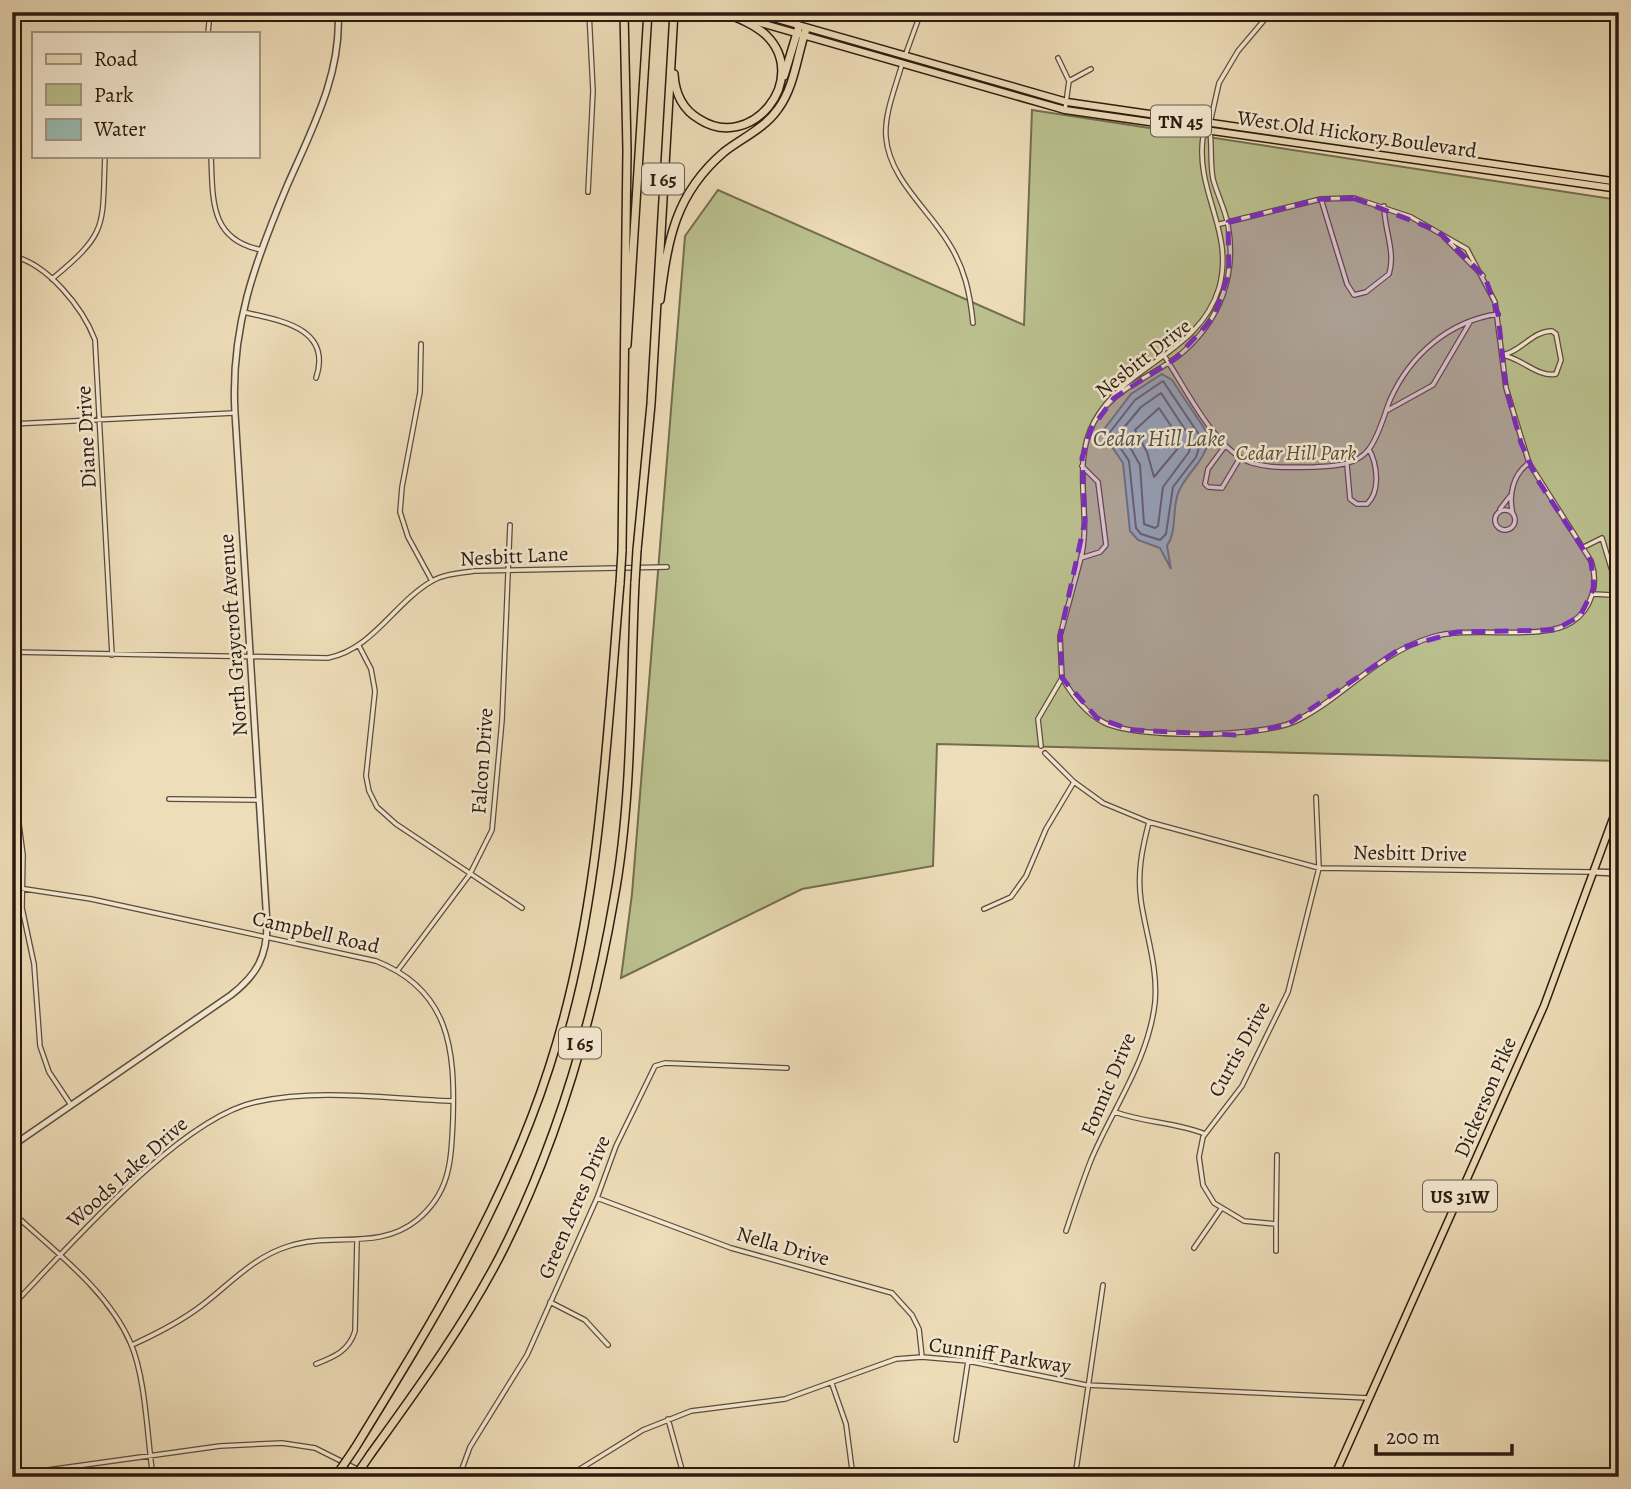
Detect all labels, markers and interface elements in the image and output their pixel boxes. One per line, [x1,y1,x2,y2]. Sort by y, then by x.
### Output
legend [32,32,259,158]
text: Road [94,45,138,73]
text: Park [94,81,134,109]
street label: West Old Hickory Boulevard [1235,103,1479,165]
road number: TN 45 [1151,105,1211,136]
text: Water [93,115,146,143]
road number: I 65 [642,164,684,195]
street label: Nesbitt Drive [1089,312,1197,404]
street label: Diane Drive [69,385,103,489]
water label: Cedar Hill Lake [1093,423,1225,454]
park label: Cedar Hill Park [1236,439,1356,467]
street label: North Graycroft Avenue [212,533,254,737]
street label: Nesbitt Lane [459,539,569,573]
street label: Falcon Drive [464,707,500,815]
street label: Nesbitt Drive [1353,838,1467,868]
street label: Campbell Road [250,904,383,960]
street label: Curtis Drive [1201,996,1277,1102]
road number: I 65 [559,1028,601,1058]
street label: Fonnic Drive [1074,1028,1142,1140]
street label: Dickerson Pike [1447,1032,1523,1162]
street label: Woods Lake Drive [60,1110,194,1235]
street label: Green Acres Drive [531,1131,617,1283]
road number: US 31W [1423,1180,1497,1212]
street label: Nella Drive [733,1219,833,1273]
street label: Cunniff Parkway [927,1330,1074,1380]
scale bar [1376,1412,1512,1456]
text: 200 m [1386,1423,1440,1451]

